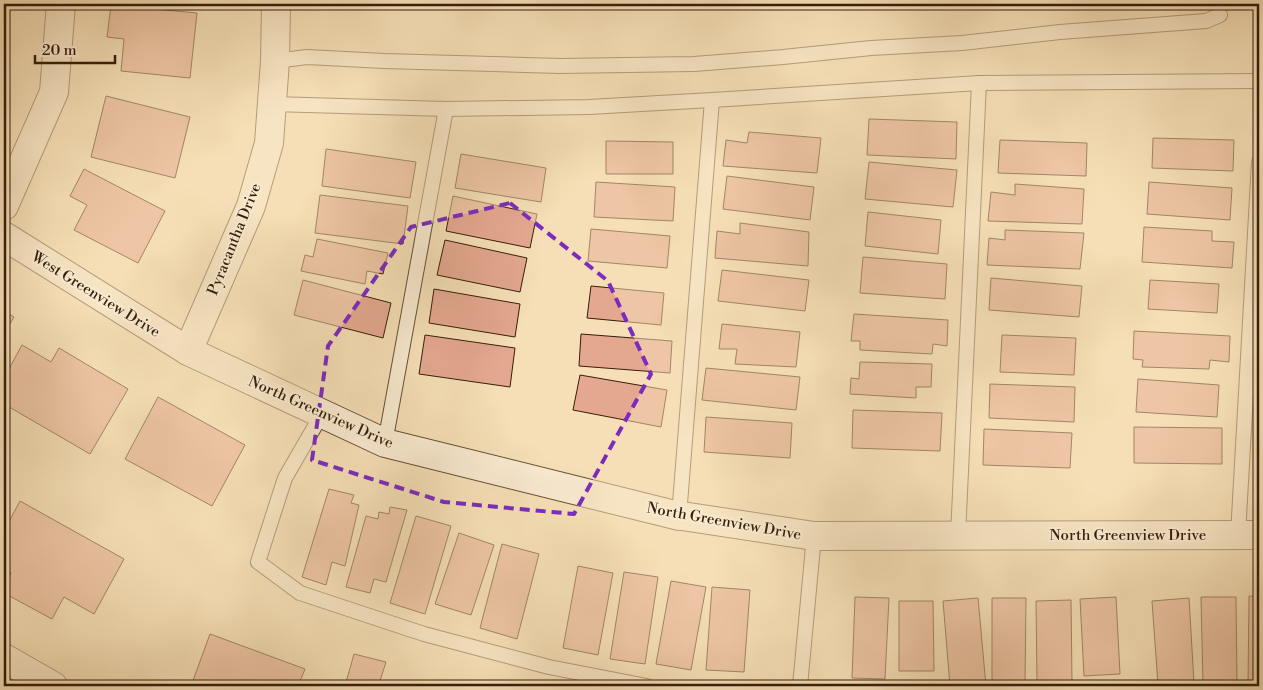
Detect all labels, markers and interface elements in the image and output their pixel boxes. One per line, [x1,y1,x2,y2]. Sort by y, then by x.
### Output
scale bar [35,32,115,64]
text: 20 m [42,41,77,60]
street label: Pyracantha Drive [203,180,266,298]
street label: West Greenview Drive [27,247,164,342]
street label: North Greenview Drive [245,372,396,453]
street label: North Greenview Drive [645,499,803,544]
street label: North Greenview Drive [1050,526,1206,545]

